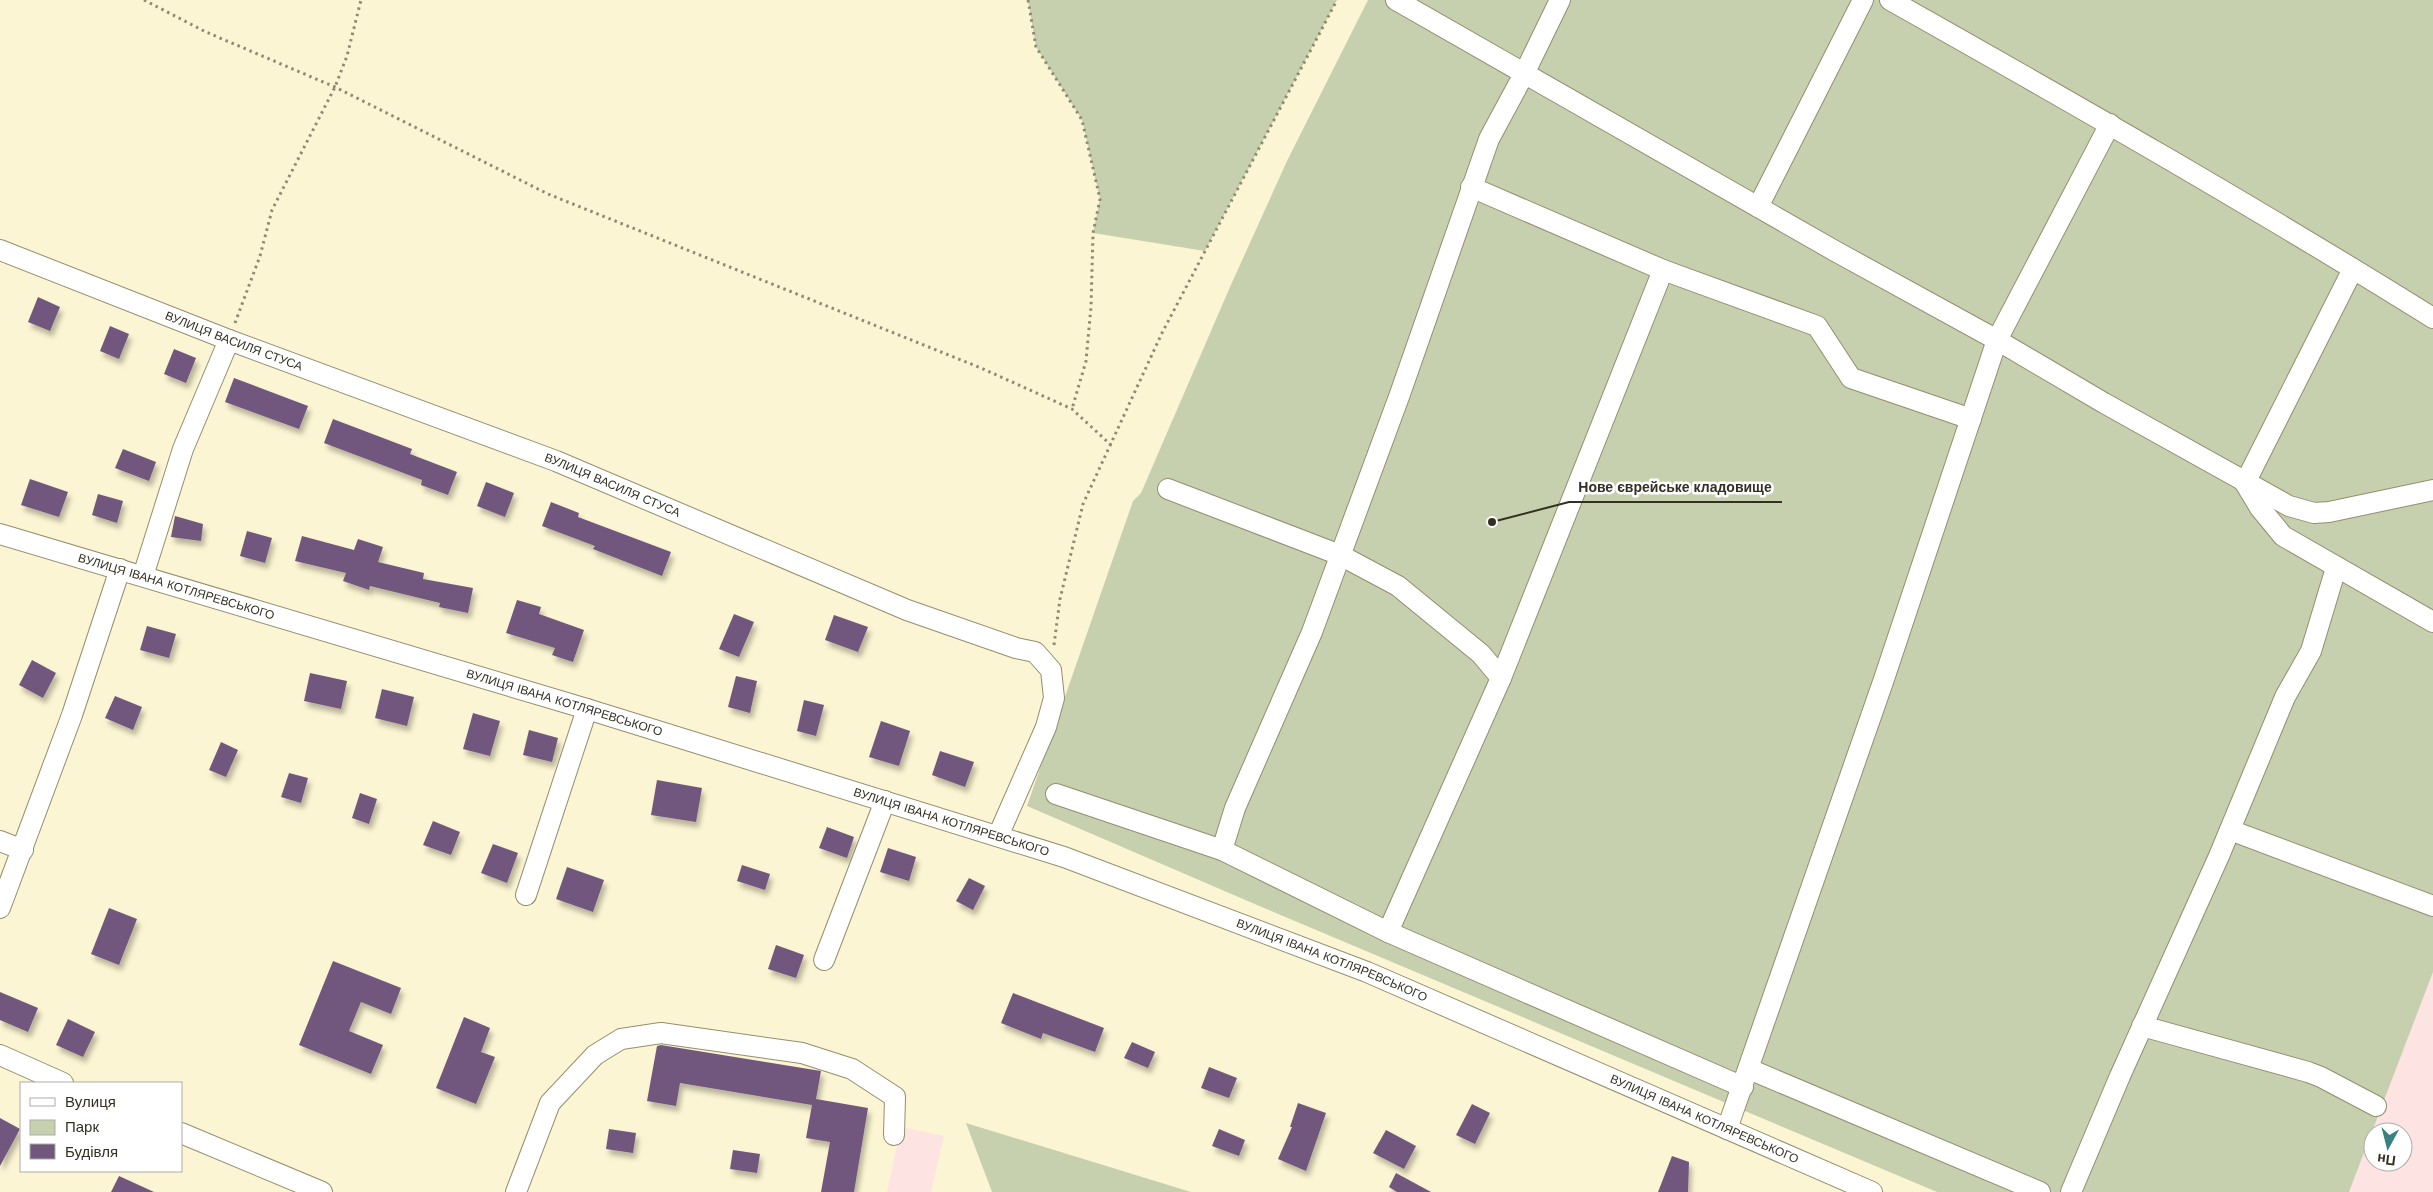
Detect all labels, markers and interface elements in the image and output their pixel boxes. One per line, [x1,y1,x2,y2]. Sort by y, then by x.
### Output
street label: ВУЛИЦЯ ВАСИЛЯ СТУСА [163,309,305,374]
street label: ВУЛИЦЯ ВАСИЛЯ СТУСА [543,450,682,520]
callout: Нове єврейське кладовище [1569,473,1782,502]
text: Нове єврейське кладовище [1578,479,1772,495]
street label: ВУЛИЦЯ ІВАНА КОТЛЯРЕВСЬКОГО [77,551,276,622]
street label: ВУЛИЦЯ ІВАНА КОТЛЯРЕВСЬКОГО [465,666,664,739]
street label: ВУЛИЦЯ ІВАНА КОТЛЯРЕВСЬКОГО [852,785,1051,859]
street label: ВУЛИЦЯ ІВАНА КОТЛЯРЕВСЬКОГО [1234,916,1429,1004]
street label: ВУЛИЦЯ ІВАНА КОТЛЯРЕВСЬКОГО [1608,1072,1801,1166]
legend [20,1082,182,1172]
text: Вулиця [65,1093,116,1111]
text: Парк [65,1118,99,1136]
north arrow [2363,1122,2413,1172]
text: Будівля [65,1143,118,1161]
text: Пн [2376,1151,2397,1169]

